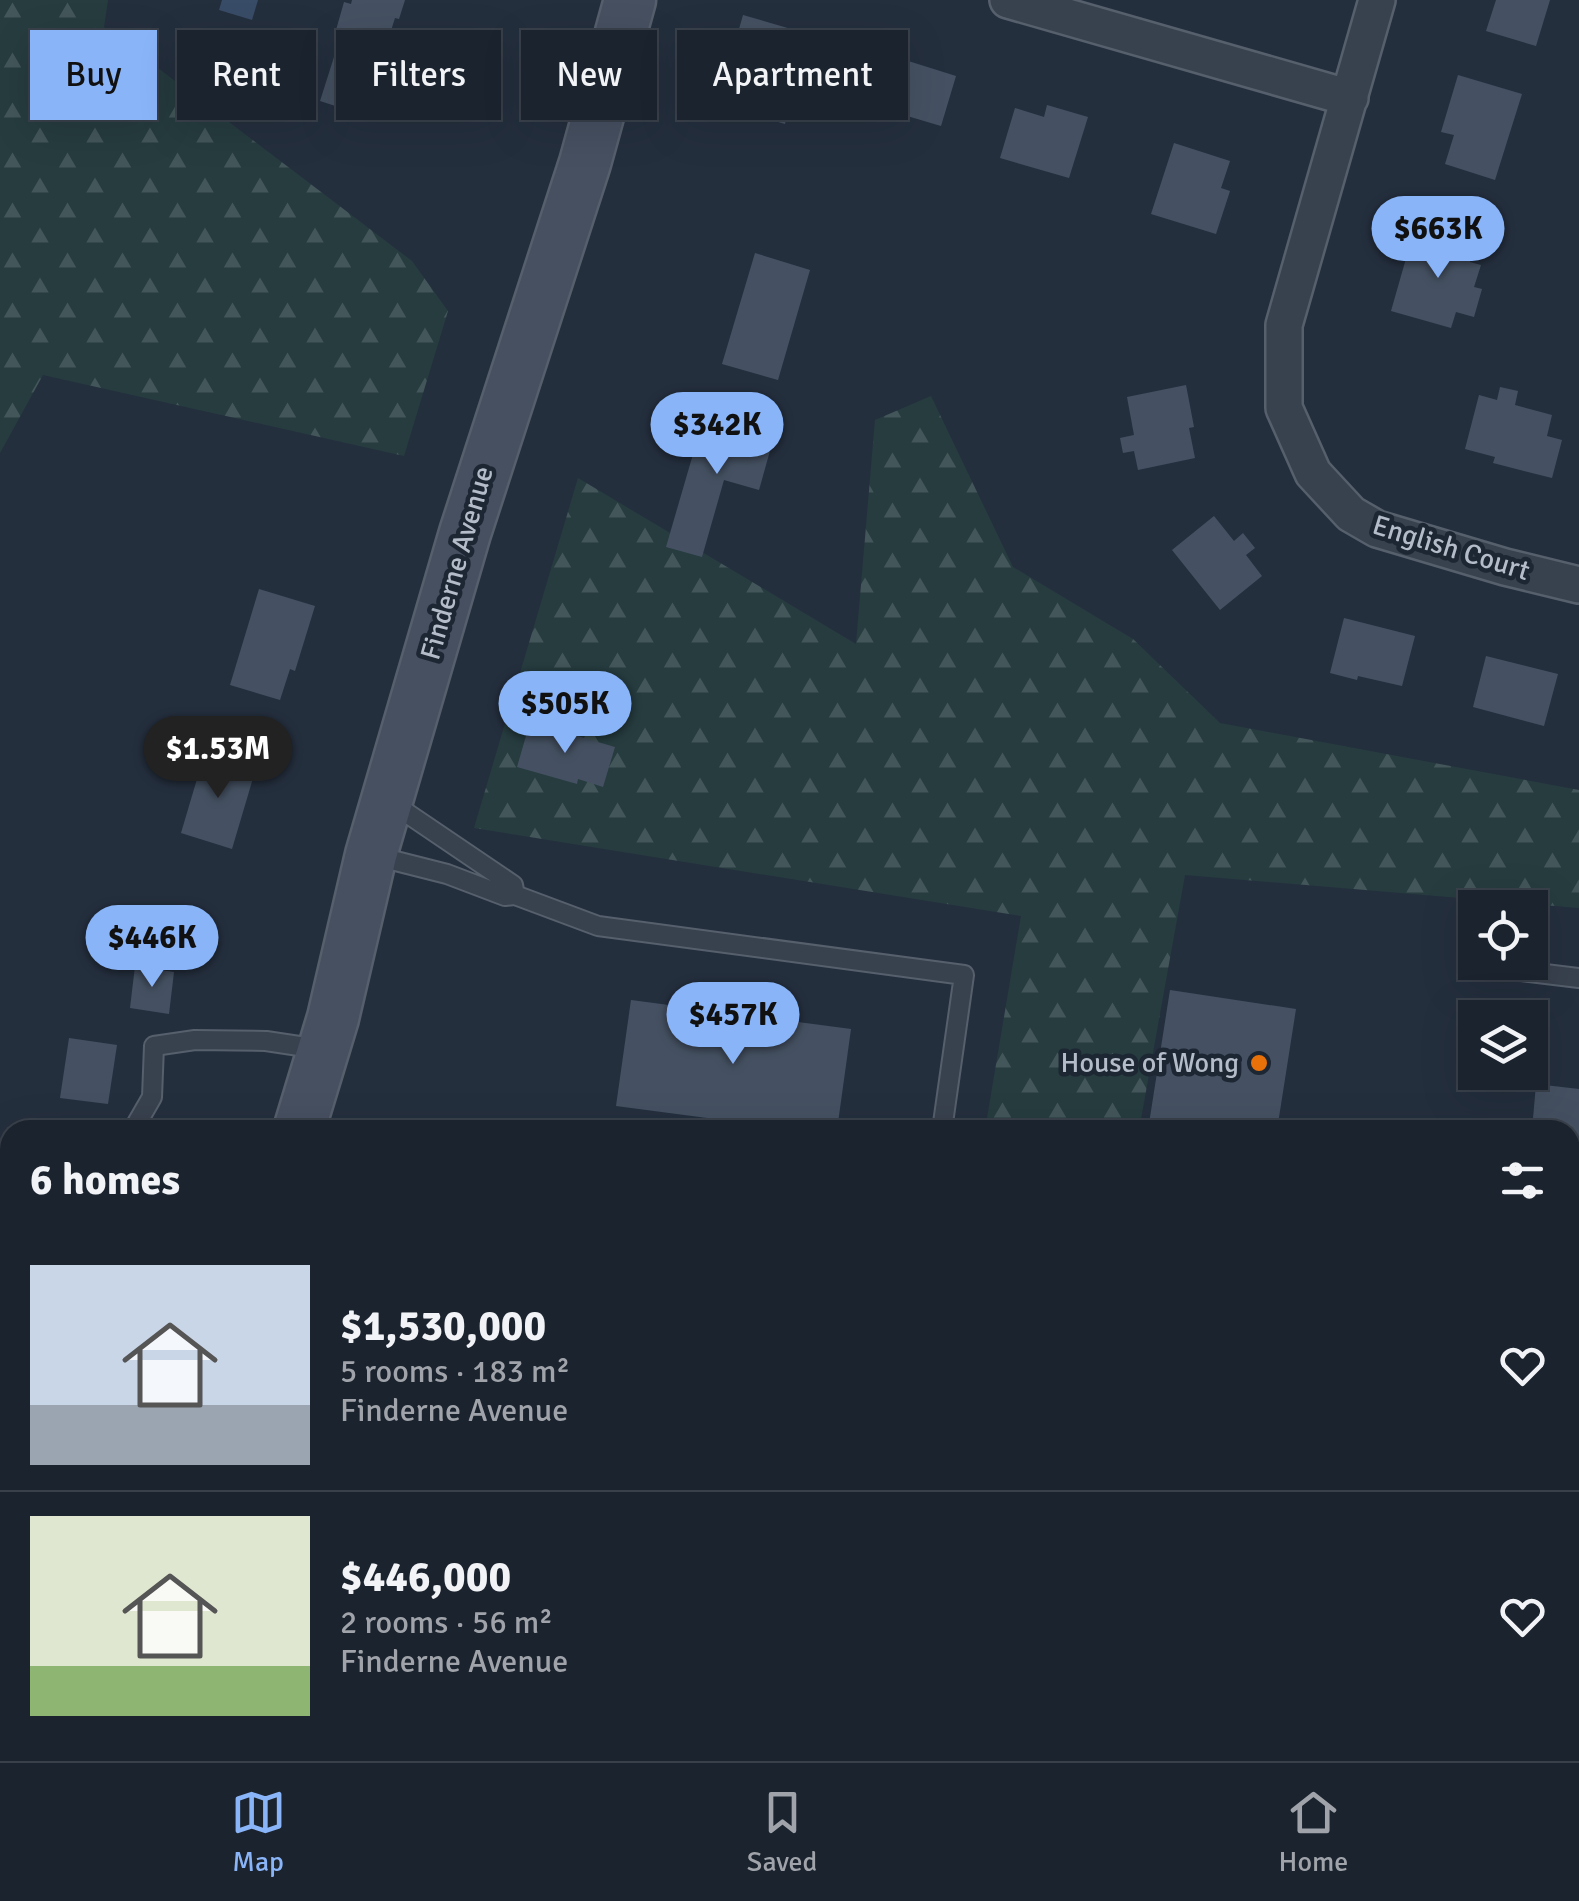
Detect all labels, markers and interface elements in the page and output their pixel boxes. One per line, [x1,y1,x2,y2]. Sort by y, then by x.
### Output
chip: Buy [30,30,157,120]
chip: Rent [177,30,316,120]
chip: Filters [336,30,501,120]
chip: New [521,30,657,120]
chip: Apartment [677,30,908,120]
pin: $663K [1368,196,1508,281]
text: $663K [1394,209,1482,248]
pin: $342K [647,392,787,477]
text: $342K [673,405,761,444]
street label: Finderne Avenue [413,462,501,664]
street label: English Court [1368,508,1534,588]
pin: $505K [495,671,635,756]
text: $505K [521,684,609,723]
pin: $1.53M [137,716,299,801]
text: $1.53M [166,729,270,768]
map controls [1458,890,1548,1090]
button: locate [1458,890,1548,980]
pin: $446K [82,905,222,990]
text: $446K [108,918,196,957]
pin: $457K [663,982,803,1067]
text: $457K [689,995,777,1034]
button: layers [1458,1000,1548,1090]
place label: House of Wong [1061,1046,1239,1080]
marker: House of Wong [1248,1052,1270,1074]
icon: filters [1495,1153,1550,1208]
text: 6 homes [30,1155,180,1206]
text: $1,530,000 [340,1301,546,1352]
icon: home [110,1305,230,1425]
icon: heart [1495,1338,1550,1393]
text: 5 rooms · 183 m² [340,1352,570,1391]
text: Finderne Avenue [340,1391,568,1430]
text: $446,000 [340,1552,511,1603]
icon: home [110,1556,230,1676]
icon: heart [1495,1589,1550,1644]
text: 2 rooms · 56 m² [340,1603,553,1642]
text: Finderne Avenue [340,1642,568,1681]
tab: Map [231,1785,286,1879]
tab: Saved [747,1785,817,1879]
tab: Home [1279,1785,1348,1879]

